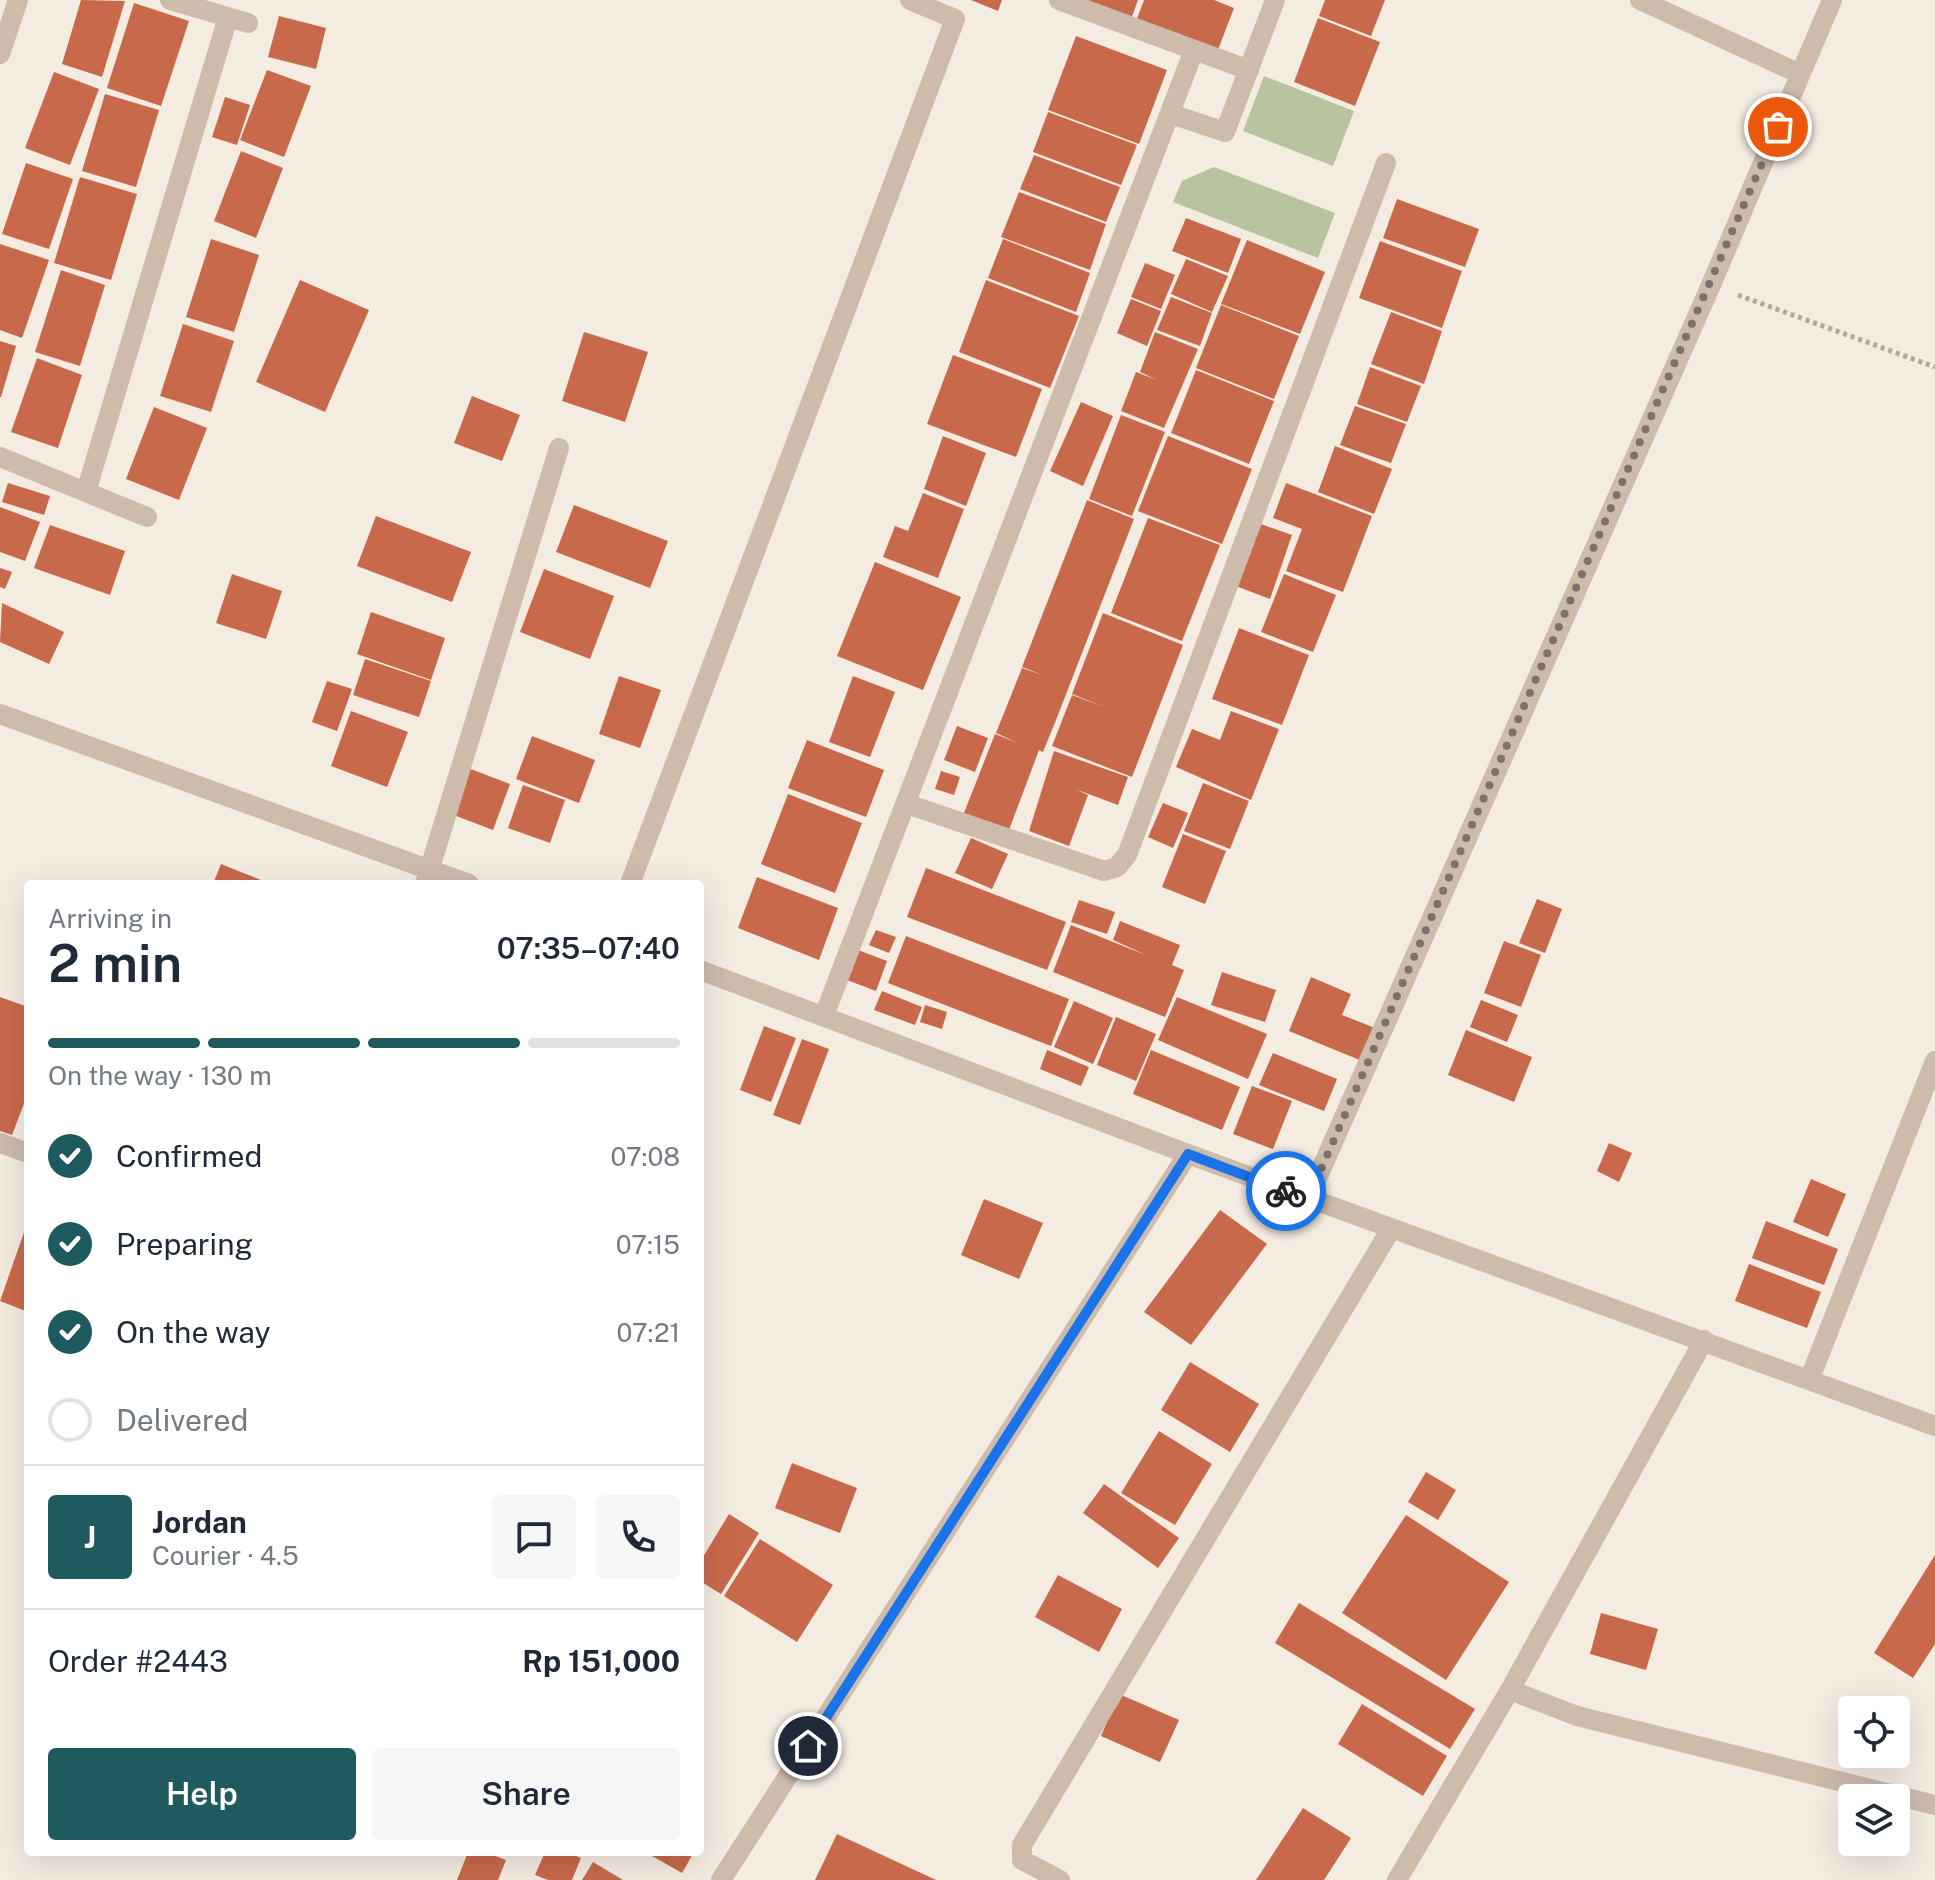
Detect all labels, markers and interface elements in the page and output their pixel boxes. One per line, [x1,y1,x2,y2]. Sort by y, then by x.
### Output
pin [1744,93,1812,161]
icon: bag [1756,105,1800,149]
text: Arriving in [48,903,172,934]
text: 07:35–07:40 [497,930,680,966]
text: 2 min [48,933,182,994]
text: On the way · 130 m [48,1060,272,1091]
icon: check [48,1134,92,1178]
text: Confirmed [116,1138,262,1174]
text: 07:08 [611,1141,680,1172]
courier [1246,1151,1326,1231]
icon: bike [1264,1169,1308,1213]
icon: check [48,1222,92,1266]
text: Preparing [116,1226,253,1262]
text: 07:15 [616,1229,680,1260]
icon: check [48,1310,92,1354]
text: On the way [116,1314,270,1350]
text: 07:21 [616,1317,680,1348]
text: Delivered [116,1402,248,1438]
button: chat [492,1495,576,1579]
button: phone [596,1495,680,1579]
text: Jordan [152,1504,247,1540]
text: J [84,1519,96,1555]
text: Courier · 4.5 [152,1540,299,1571]
text: Order #2443 [48,1643,228,1679]
text: Rp 151,000 [522,1643,680,1679]
map controls [1838,1696,1910,1856]
button: locate [1838,1696,1910,1768]
pin [774,1712,842,1780]
icon: home [786,1724,830,1768]
button: Help [48,1748,356,1840]
button: Share [372,1748,680,1840]
button: layers [1838,1784,1910,1856]

